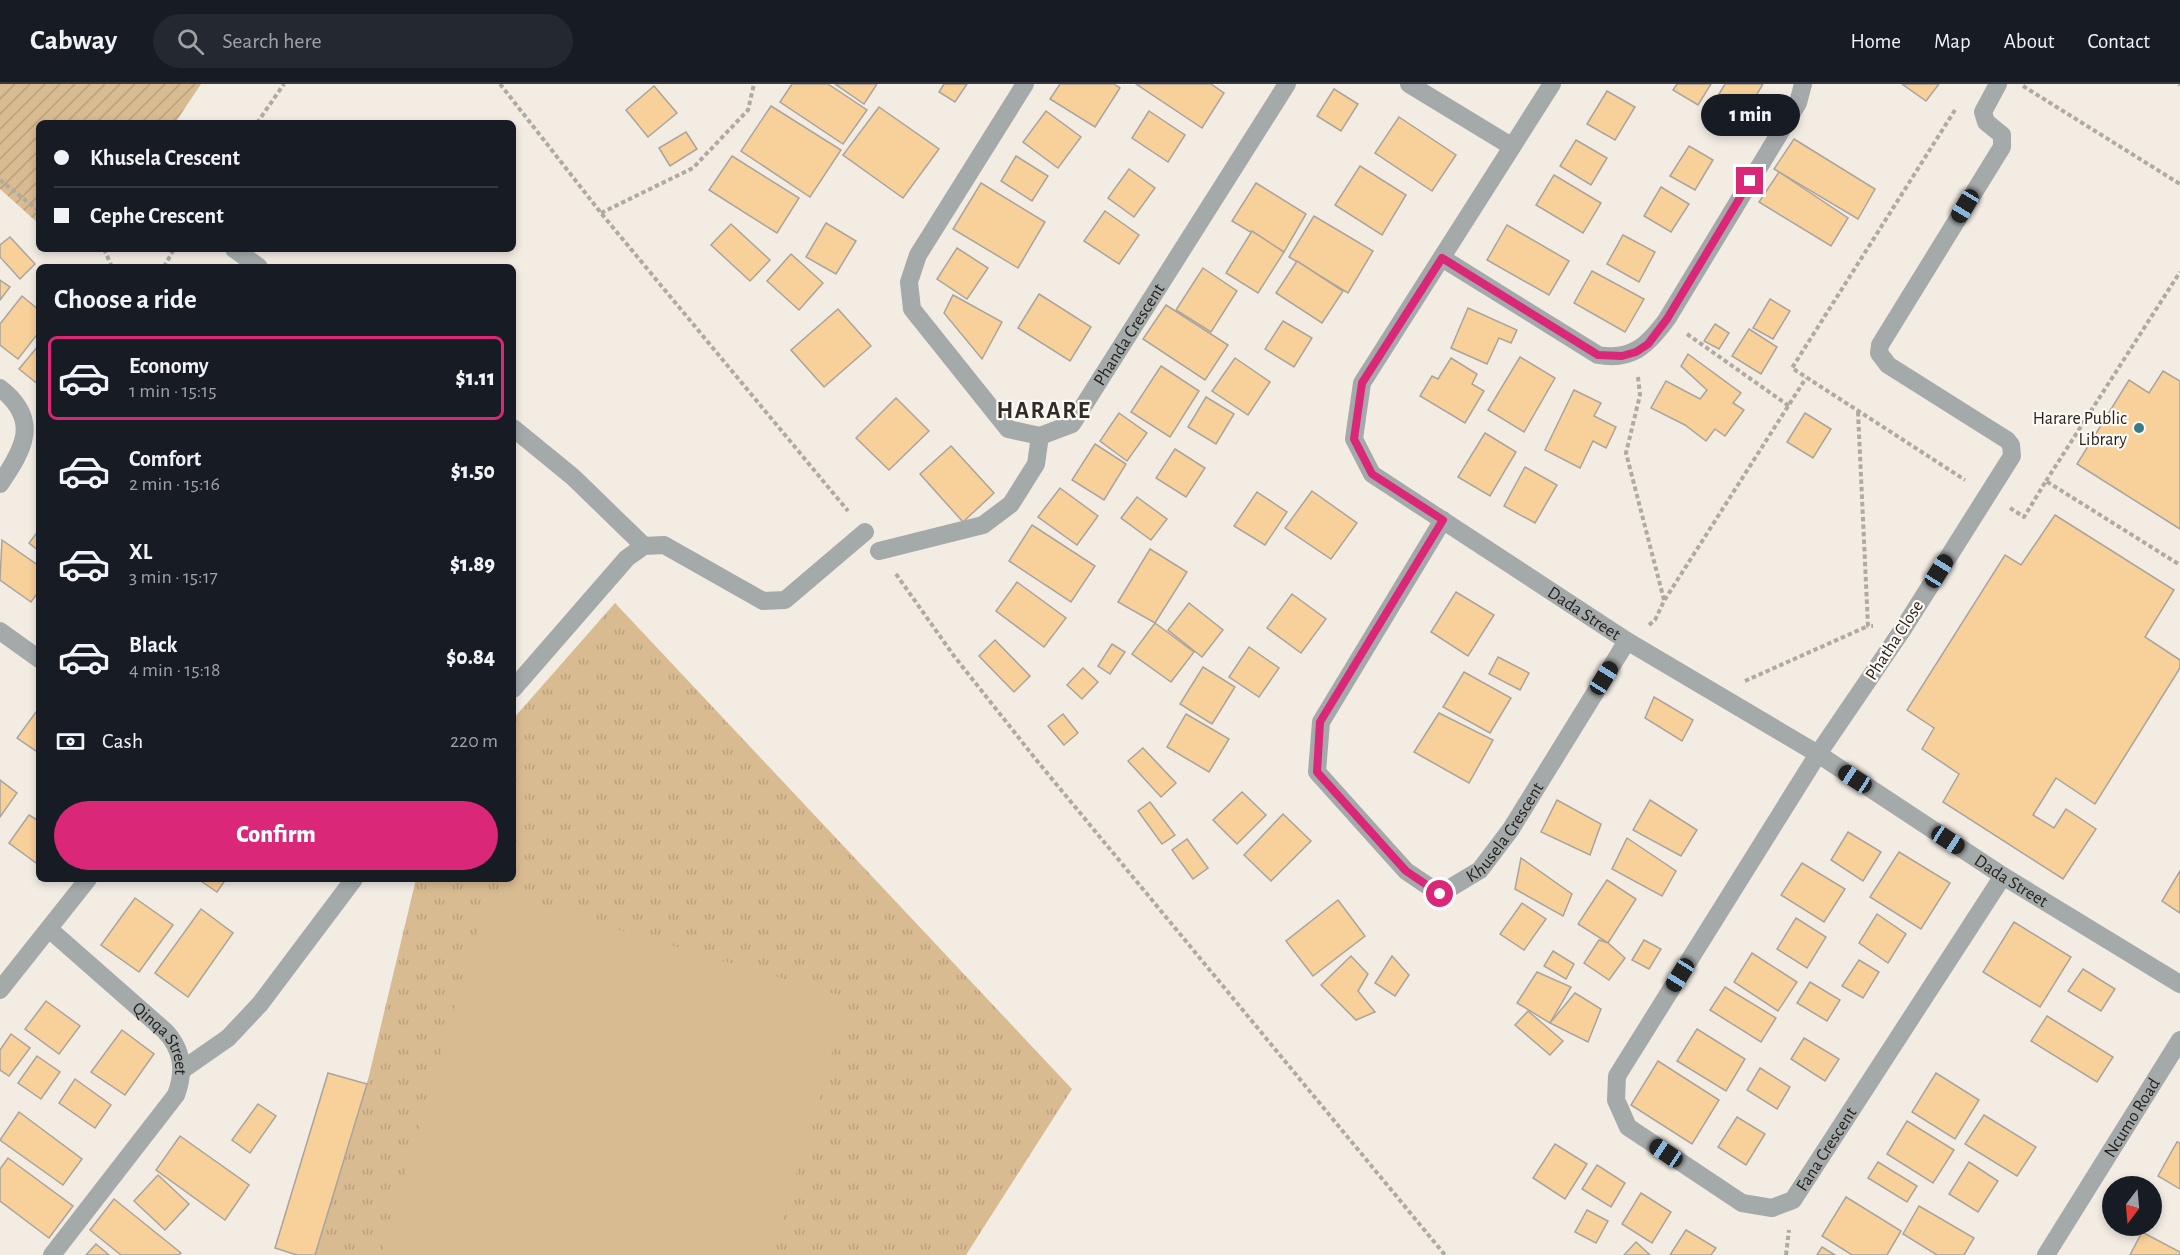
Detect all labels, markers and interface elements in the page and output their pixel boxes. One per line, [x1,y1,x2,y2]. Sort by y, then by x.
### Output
search box [153,14,573,68]
icon: search [174,25,207,58]
text: Cabway [30,27,117,55]
text: Search here [222,30,322,52]
text: Home [1850,31,1901,52]
text: Map [1934,31,1971,52]
text: About [2004,31,2054,52]
text: Contact [2087,31,2150,52]
callout: 1 min [1700,94,1800,136]
text: 1 min [1729,105,1772,125]
text: Khusela Crescent [90,147,240,169]
route end [1736,167,1763,194]
car [1948,186,1982,226]
text: Cephe Crescent [90,205,224,227]
street label: Phanda Crescent [1091,280,1169,389]
text: Choose a ride [54,286,197,313]
icon: car [57,351,111,405]
text: Economy [129,355,209,377]
text: $1.11 [456,367,495,389]
text: 1 min · 15:15 [129,381,217,401]
district label: HARARE [996,399,1092,423]
place label: Harare Public Library [2033,410,2127,449]
marker: Harare Public Library [2132,421,2146,435]
icon: car [57,444,111,498]
text: Comfort [129,448,201,470]
text: $1.50 [451,460,495,482]
text: 2 min · 15:16 [129,474,220,494]
icon: car [57,537,111,591]
text: XL [129,541,152,563]
car [1922,551,1956,591]
text: $1.89 [450,553,495,575]
text: 3 min · 15:17 [129,567,218,587]
street label: Dada Street [1544,584,1624,644]
street label: Phatha Close [1863,597,1927,684]
icon: car [57,630,111,684]
text: Black [129,634,177,656]
text: $0.84 [446,646,495,668]
car [1587,658,1621,698]
text: 4 min · 15:18 [129,660,220,680]
icon: cash [54,725,87,758]
text: Cash [102,730,143,752]
text: 220 m [450,731,498,751]
car [1835,762,1875,796]
street label: Khusela Crescent [1463,779,1548,886]
button: Confirm [54,801,498,870]
car [1928,823,1968,857]
street label: Dada Street [1971,852,2051,911]
route start [1426,880,1453,907]
car [1663,955,1697,995]
street label: Qinqa Street [129,999,189,1076]
street label: Ncumo Road [2101,1075,2164,1161]
street label: Fana Crescent [1793,1104,1861,1195]
car [1646,1135,1686,1171]
north arrow [2102,1176,2162,1236]
map controls [2102,1176,2162,1236]

